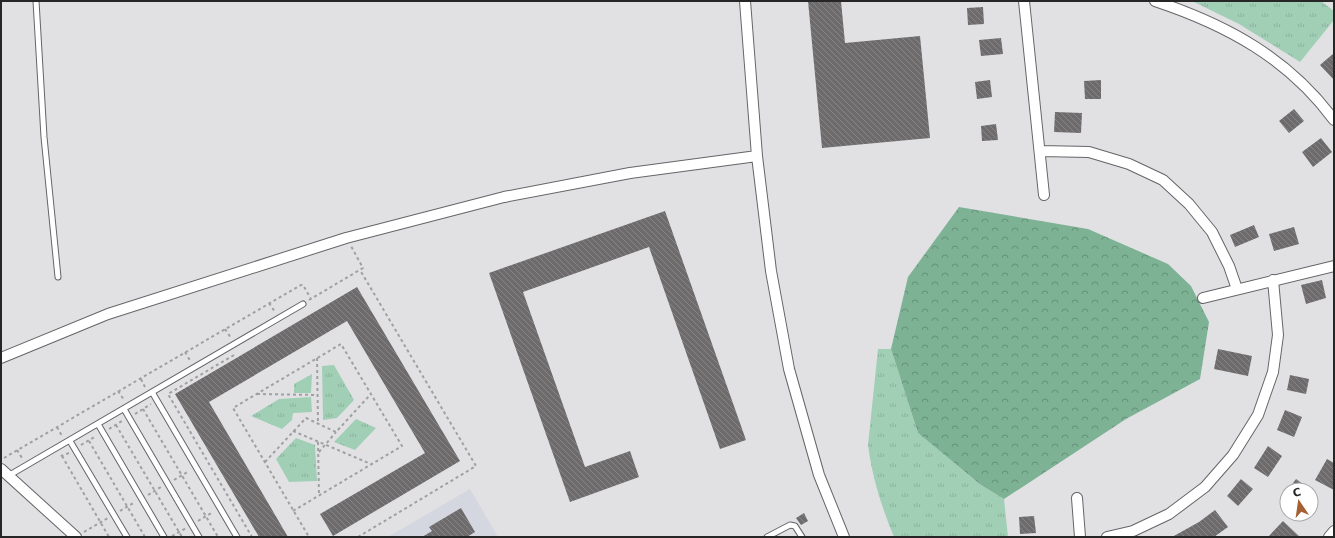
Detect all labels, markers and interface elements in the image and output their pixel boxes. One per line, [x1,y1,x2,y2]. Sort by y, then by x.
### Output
north arrow [1279,482,1319,522]
text: С [1291,486,1302,500]

